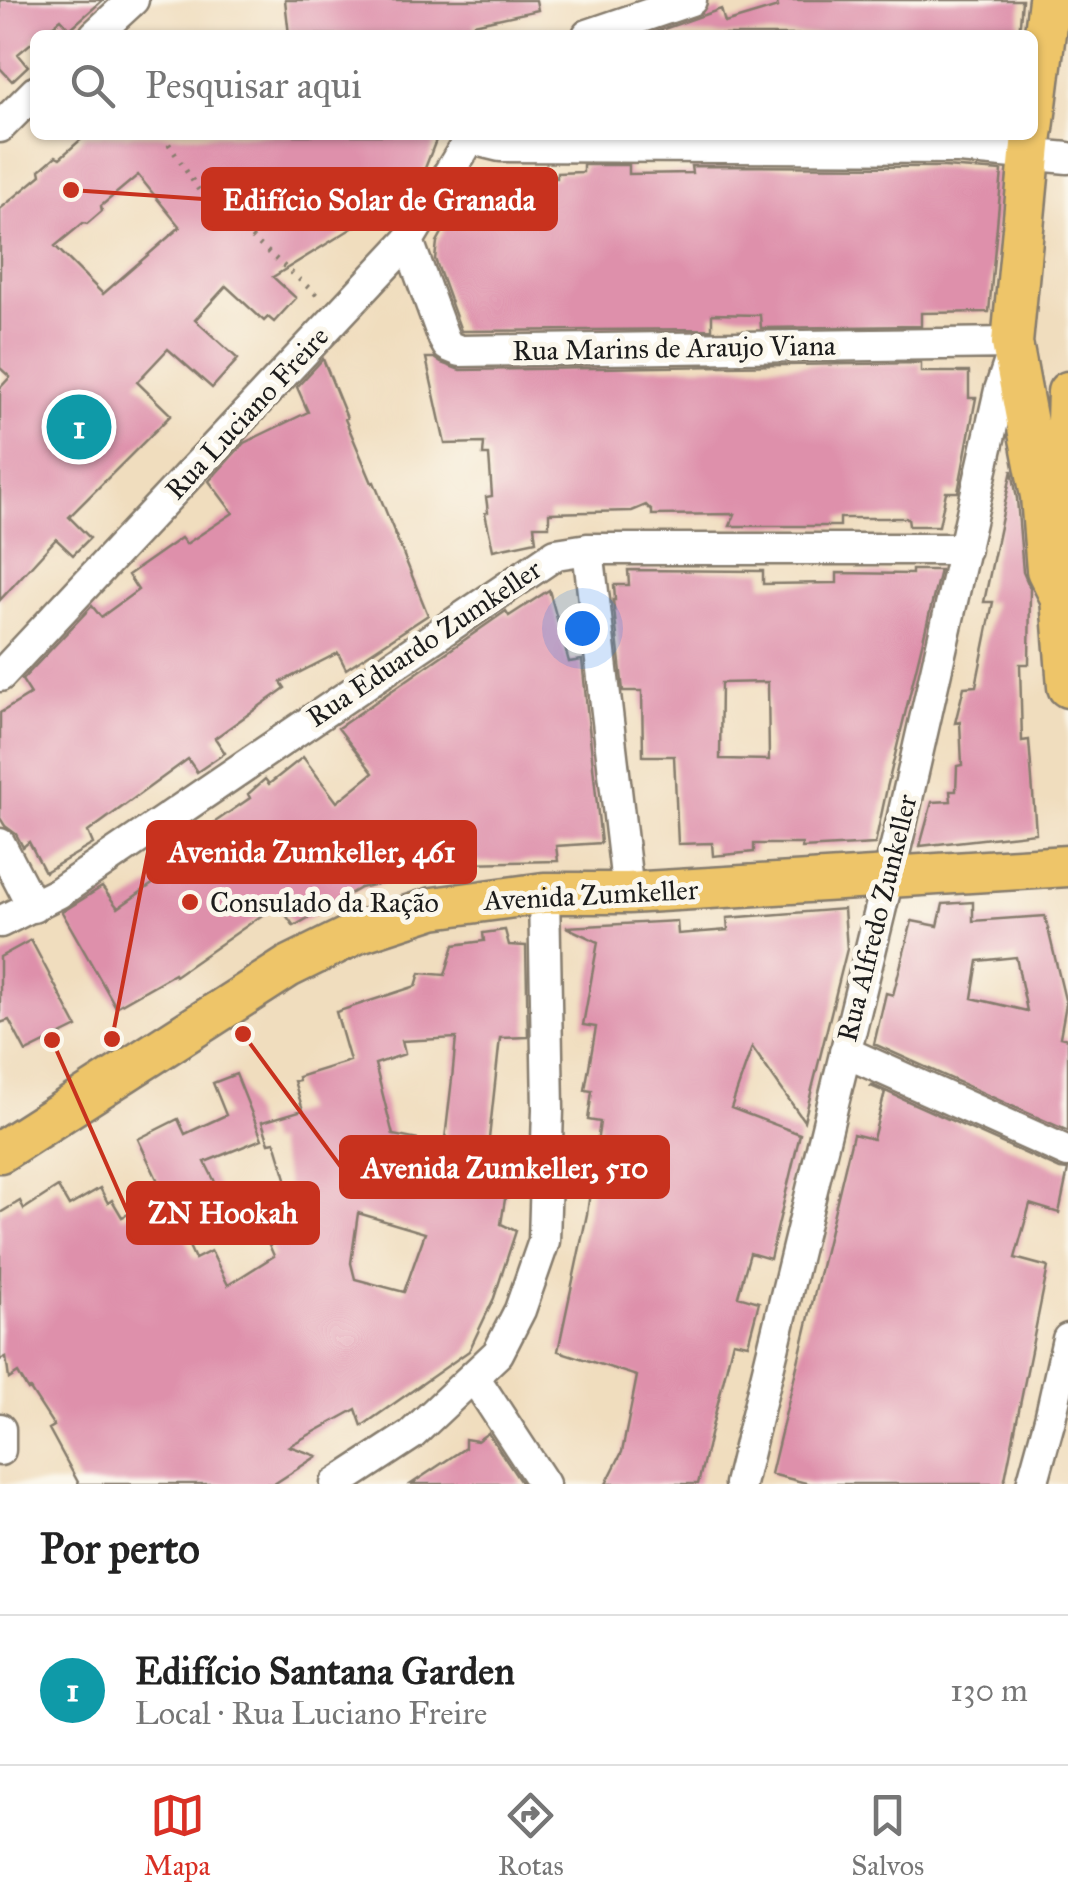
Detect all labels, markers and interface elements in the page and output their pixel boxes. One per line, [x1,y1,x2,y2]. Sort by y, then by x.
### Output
search box [30,30,1038,140]
icon: search [65,58,120,113]
text: Pesquisar aqui [145,62,362,108]
callout: Edifício Solar de Granada [203,169,556,229]
text: Edifício Solar de Granada [222,182,537,218]
street label: Rua Luciano Freire [158,319,336,507]
street label: Rua Marins de Araujo Viana [512,328,836,368]
pin: 1 [46,390,112,464]
street label: Rua Eduardo Zumkeller [300,551,548,735]
your location [557,603,608,654]
street label: Rua Alfredo Zunkeller [829,790,925,1045]
callout: Avenida Zumkeller, 461 [148,822,475,882]
text: Avenida Zumkeller, 461 [166,834,456,870]
street label: Avenida Zumkeller [482,872,700,918]
place label: Consulado da Ração [210,885,439,920]
marker: Consulado da Ração [179,891,201,913]
callout: Avenida Zumkeller, 510 [341,1137,668,1197]
text: Avenida Zumkeller, 510 [360,1150,648,1186]
callout: ZN Hookah [128,1183,318,1243]
text: ZN Hookah [148,1195,298,1231]
text: Por perto [40,1523,200,1575]
text: Edifício Santana Garden [135,1648,515,1694]
text: 1 [66,1671,79,1710]
text: 130 m [950,1671,1028,1710]
text: Local · Rua Luciano Freire [135,1694,487,1733]
tab: Mapa [144,1788,210,1883]
tab: Rotas [498,1788,564,1883]
tab: Salvos [851,1788,924,1883]

